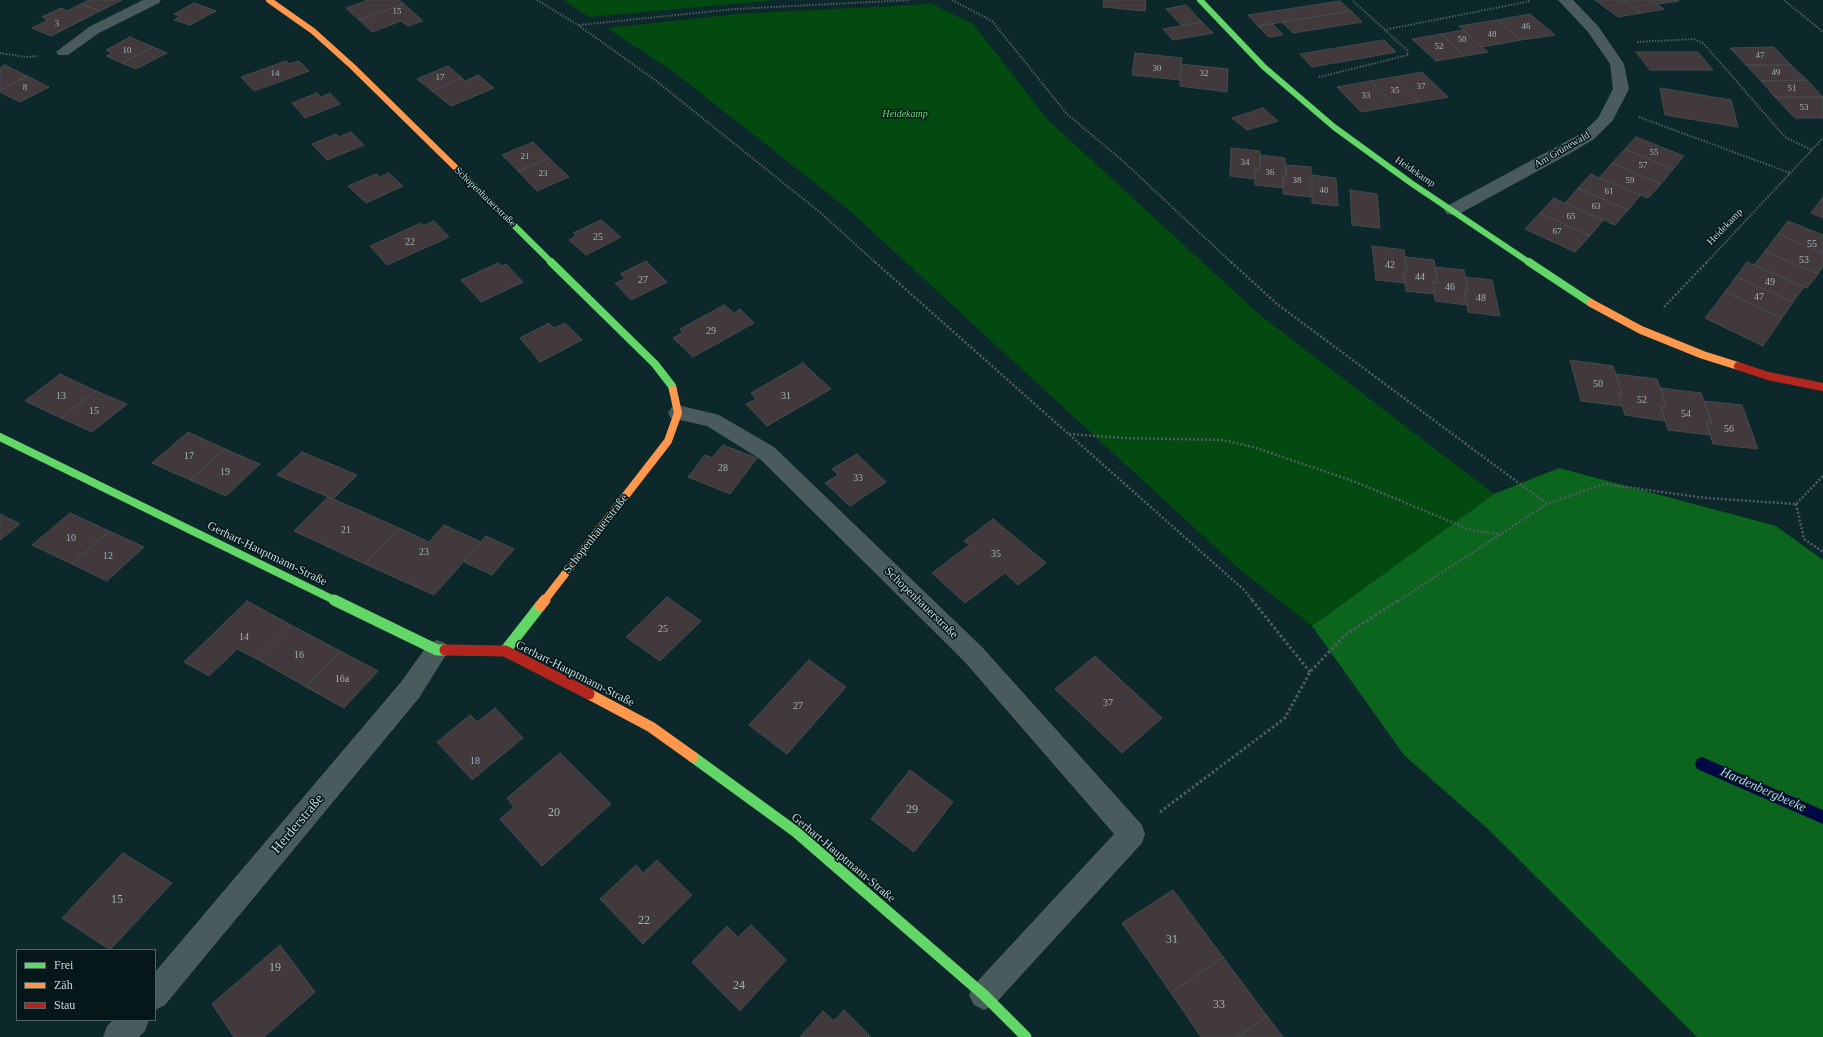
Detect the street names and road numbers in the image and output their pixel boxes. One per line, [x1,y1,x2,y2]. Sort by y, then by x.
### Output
street label: Am Grünewald [1532,129,1592,171]
street label: Heidekamp [1393,154,1437,190]
street label: Schopenhauerstraße [452,165,518,229]
street label: Heidekamp [1705,206,1745,248]
street label: Schopenhauerstraße [561,491,631,577]
street label: Gerhart-Hauptmann-Straße [205,519,329,589]
street label: Schopenhauerstraße [881,564,961,642]
street label: Gerhart-Hauptmann-Straße [513,638,637,710]
street label: Herderstraße [268,791,328,857]
street label: Gerhart-Hauptmann-Straße [788,810,898,906]

